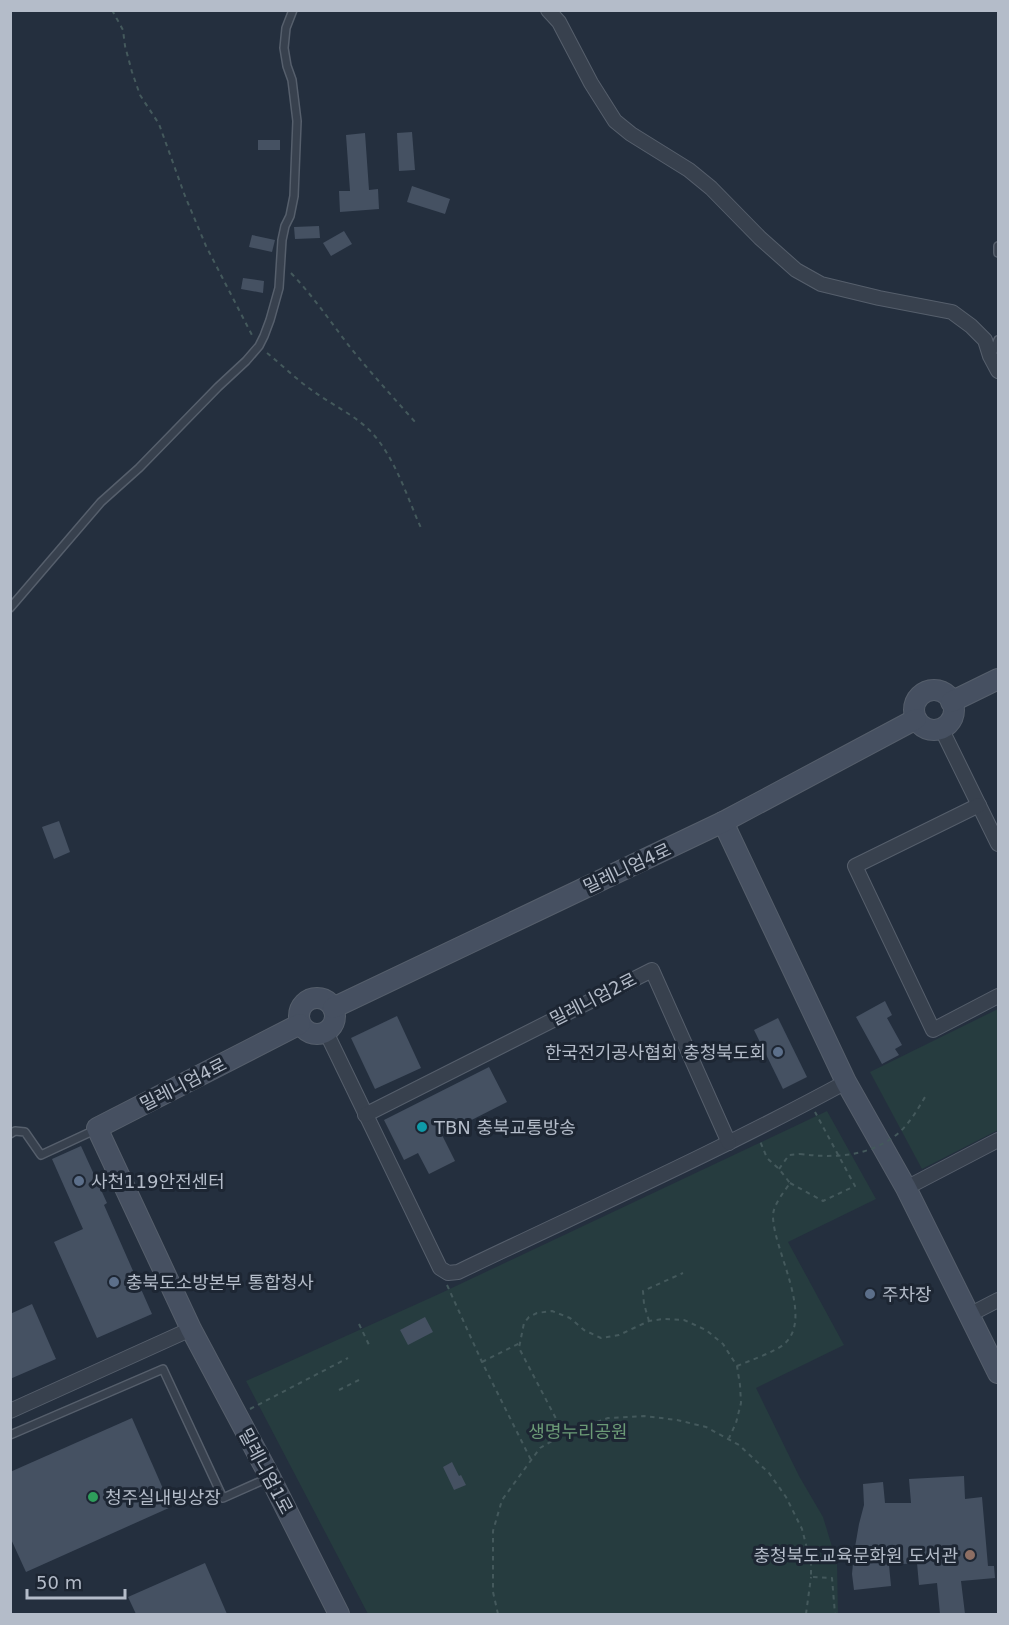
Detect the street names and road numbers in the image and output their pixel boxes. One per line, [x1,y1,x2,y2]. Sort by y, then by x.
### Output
street label: 밀레니엄4로 [580,839,674,897]
street label: 밀레니엄2로 [546,968,640,1030]
street label: 밀레니엄4로 [136,1053,230,1115]
street label: 밀레니엄1로 [235,1424,297,1518]

